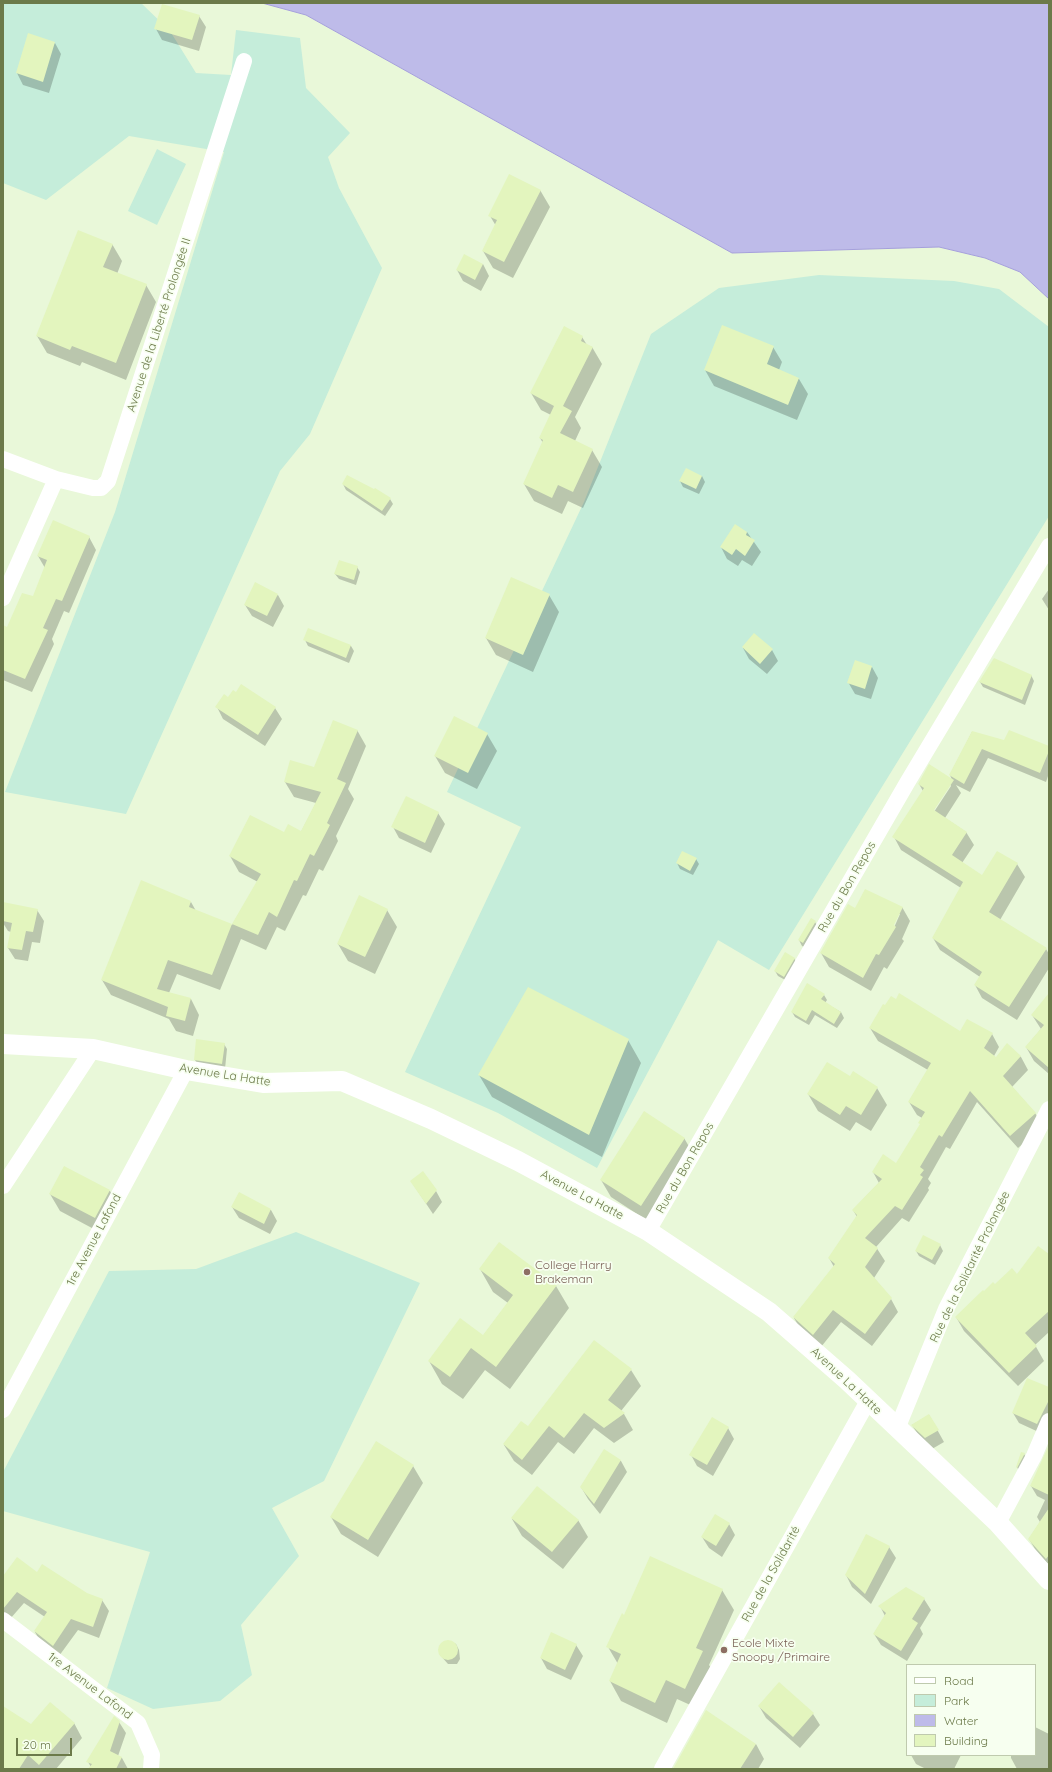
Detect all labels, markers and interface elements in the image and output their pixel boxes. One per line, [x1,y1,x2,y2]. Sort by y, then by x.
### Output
street label: Avenue de la Liberté Prolongée II [124,236,194,414]
street label: Rue du Bon Repos [815,839,879,935]
street label: Avenue La Hatte [178,1061,272,1089]
street label: Rue du Bon Repos [653,1120,717,1216]
street label: Avenue La Hatte [538,1167,626,1223]
street label: Rue de la Solidarité Prolongée [927,1189,1013,1345]
street label: 1re Avenue Lafond [64,1192,124,1288]
place label: College Harry Brakeman [535,1258,611,1286]
marker: College Harry Brakeman [522,1267,532,1277]
street label: Avenue La Hatte [807,1344,885,1418]
street label: Rue de la Solidarité [739,1524,803,1624]
place label: Ecole Mixte Snoopy /Primaire [732,1636,830,1664]
marker: Ecole Mixte Snoopy /Primaire [719,1645,729,1655]
street label: 1re Avenue Lafond [45,1650,135,1722]
legend [906,1664,1036,1756]
text: Road [944,1673,974,1688]
text: Park [944,1693,969,1708]
text: Water [944,1713,978,1728]
scale bar [18,1730,74,1756]
text: Building [944,1733,988,1748]
text: 20 m [23,1737,51,1752]

